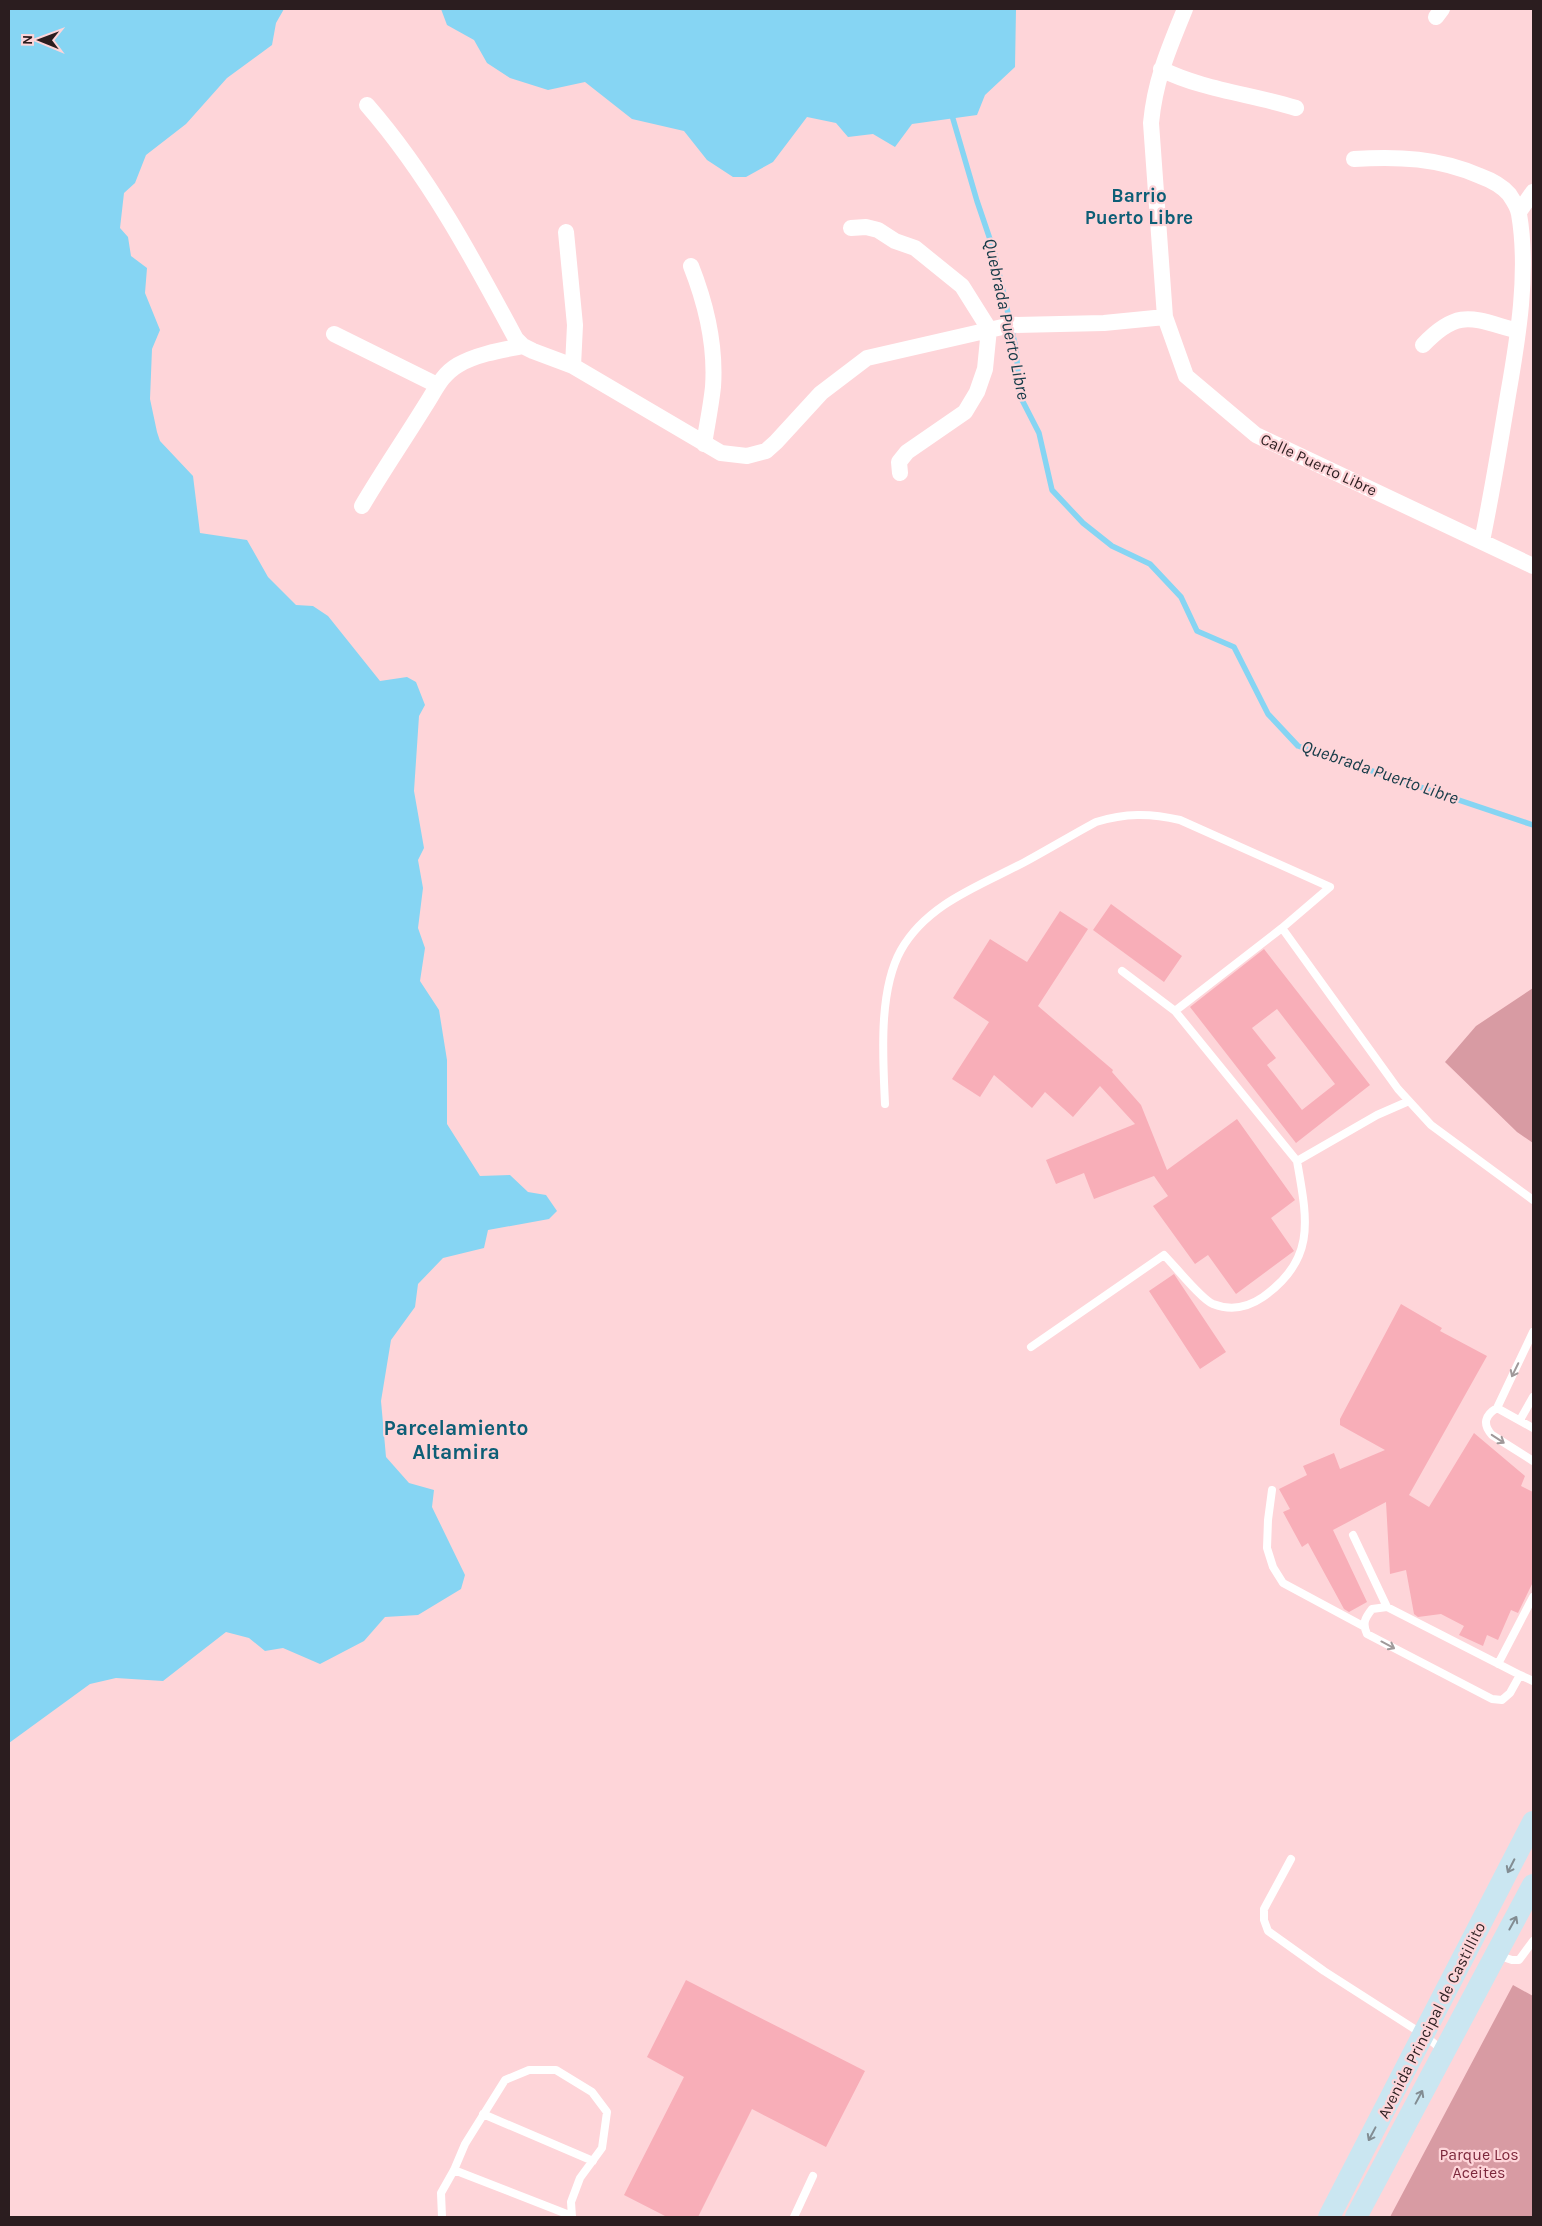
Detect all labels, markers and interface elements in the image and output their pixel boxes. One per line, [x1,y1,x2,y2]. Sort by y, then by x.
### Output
north arrow [15,15,65,65]
text: N [19,35,36,45]
district label: Barrio Puerto Libre [1085,185,1193,229]
water label: Quebrada Puerto Libre [979,236,1035,402]
street label: Calle Puerto Libre [1257,429,1380,500]
water label: Quebrada Puerto Libre [1299,735,1461,809]
one-way arrow [1510,1362,1520,1377]
district label: Parcelamiento Altamira [384,1416,528,1464]
one-way arrow [1491,1434,1505,1444]
one-way arrow [1380,1641,1395,1650]
one-way arrow [1506,1858,1516,1873]
one-way arrow [1508,1916,1518,1930]
street label: Avenida Principal de Castillito [1374,1919,1489,2122]
one-way arrow [1415,2090,1425,2105]
one-way arrow [1367,2127,1377,2142]
park label: Parque Los Aceites [1439,2145,1519,2182]

